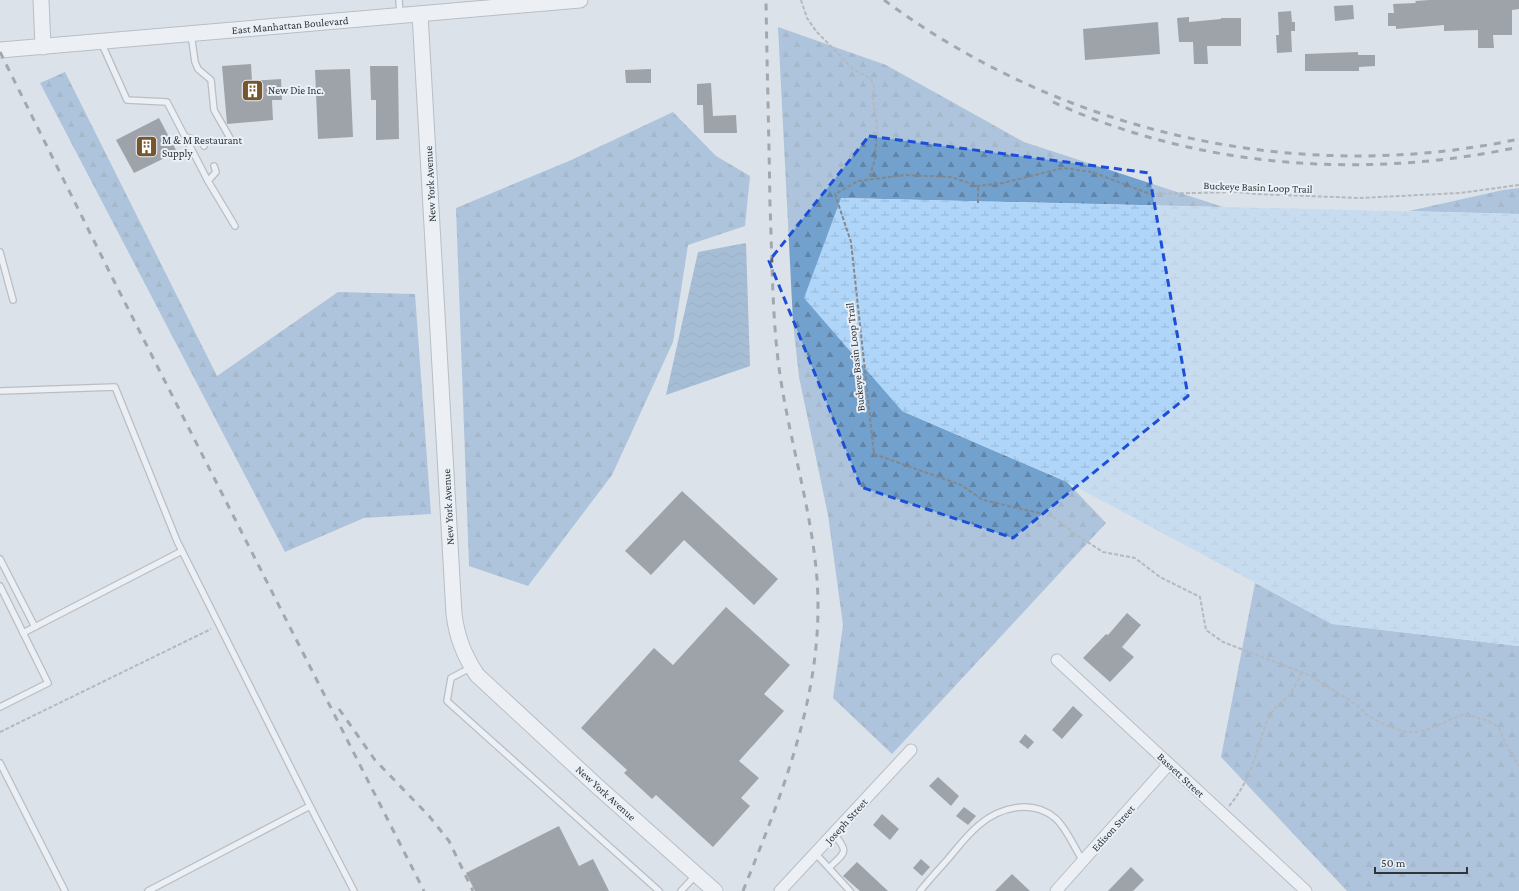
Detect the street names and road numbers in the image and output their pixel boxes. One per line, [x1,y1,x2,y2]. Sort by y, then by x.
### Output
street label: East Manhattan Boulevard [231,14,349,36]
street label: New York Avenue [422,145,438,222]
street label: Buckeye Basin Loop Trail [1203,179,1313,196]
street label: Buckeye Basin Loop Trail [843,302,868,412]
street label: New York Avenue [440,468,456,545]
street label: Bassett Street [1155,750,1207,800]
street label: New York Avenue [574,763,638,823]
street label: Joseph Street [822,795,871,848]
street label: Edison Street [1089,802,1137,854]

